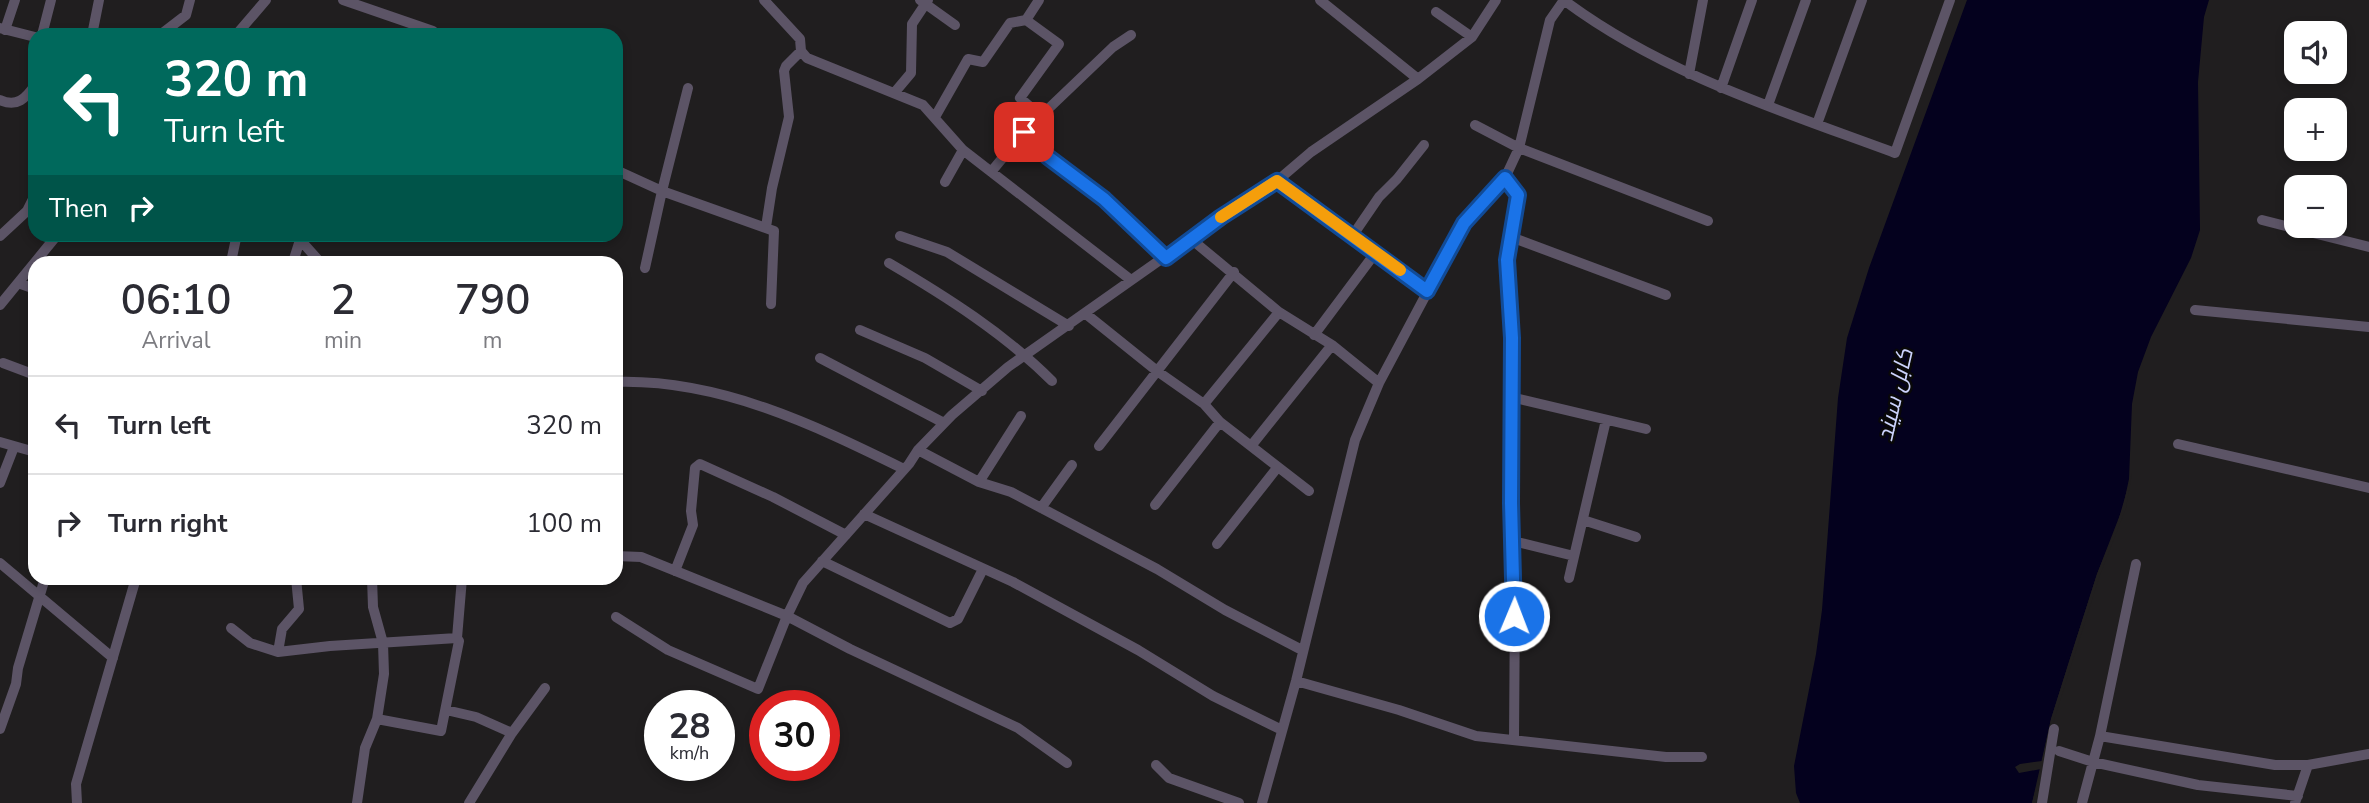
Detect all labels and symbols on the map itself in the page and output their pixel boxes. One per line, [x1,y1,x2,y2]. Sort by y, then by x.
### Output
pin [994,102,1054,162]
water label: کابل سيند [1869,345,1921,444]
position arrow [1477,579,1551,653]
speed limit sign: 30 [749,690,840,781]

